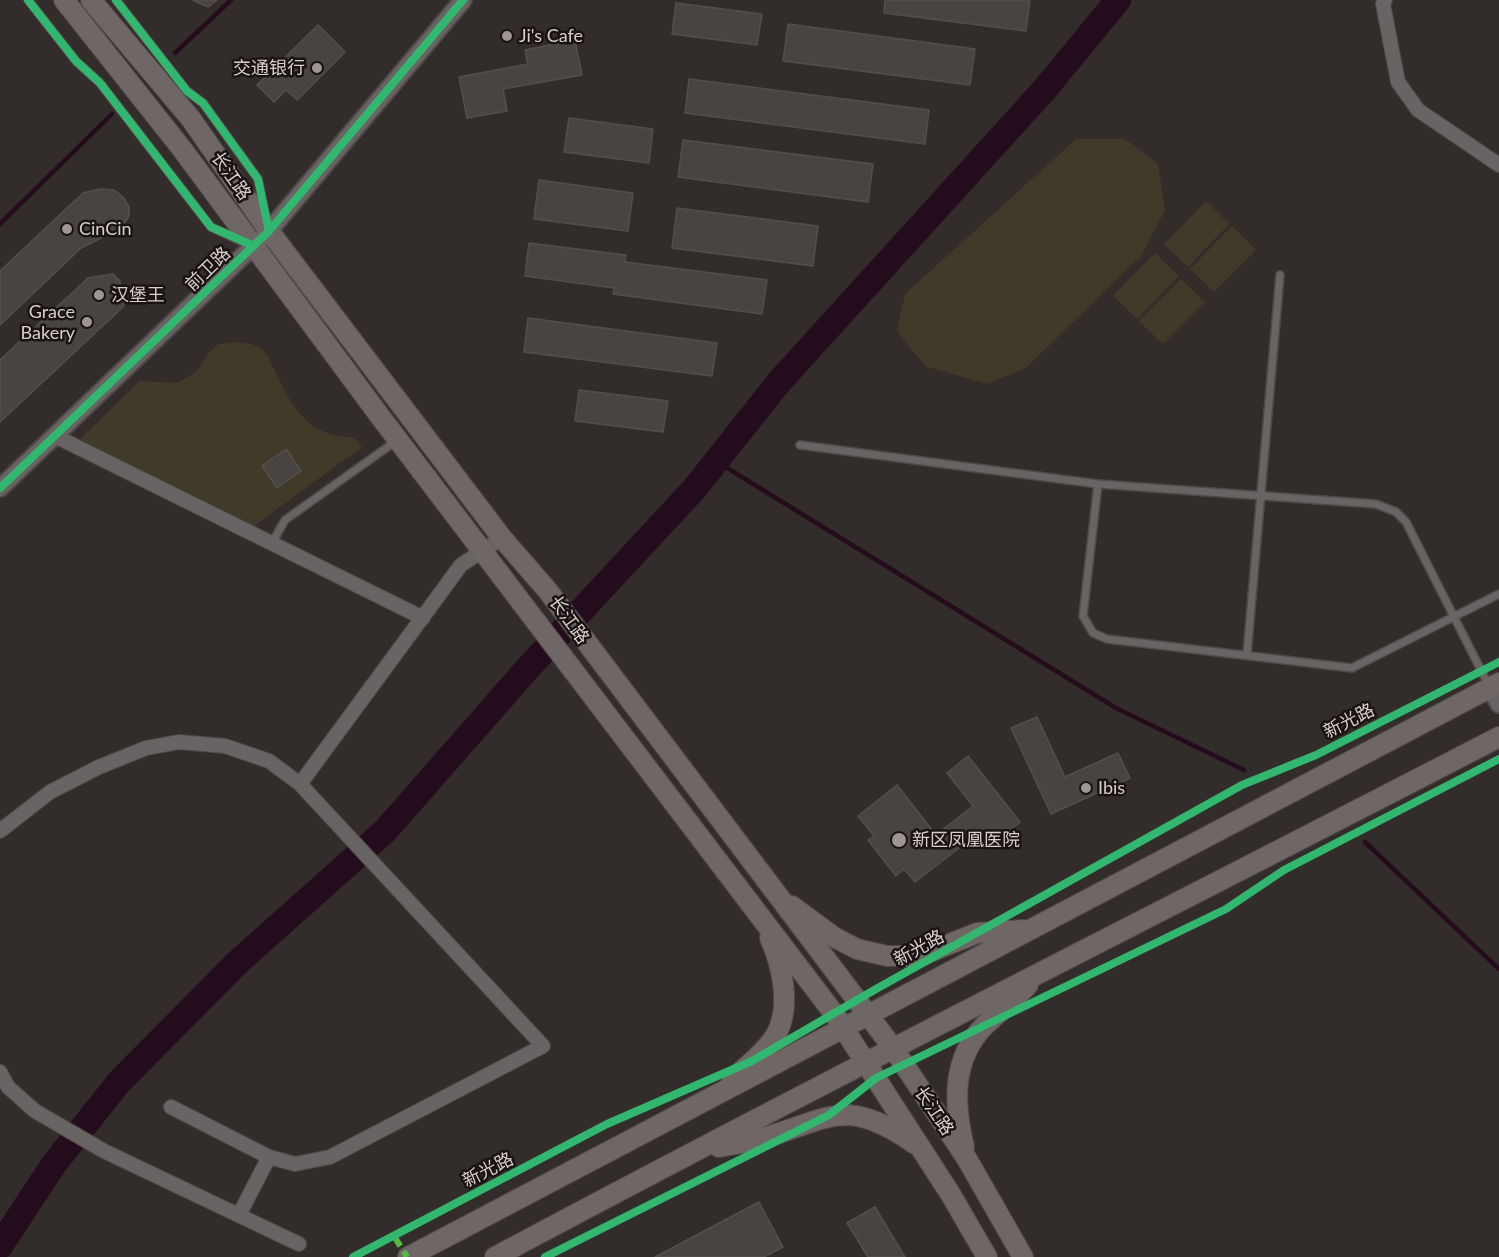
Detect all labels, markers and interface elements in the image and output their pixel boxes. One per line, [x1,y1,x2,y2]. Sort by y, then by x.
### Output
place label: Ji's Cafe [519,25,583,47]
marker: Ji's Cafe [500,29,514,43]
place label: 交通银行 [233,57,305,79]
marker: 交通银行 [310,61,324,75]
street label: 长江路 [207,148,255,204]
place label: CinCin [79,218,132,240]
marker: CinCin [60,222,74,236]
street label: 前卫路 [181,242,235,296]
place label: 汉堡王 [111,284,165,306]
marker: 汉堡王 [92,288,106,302]
place label: Grace Bakery [21,301,75,344]
marker: Grace Bakery [80,315,94,329]
street label: 长江路 [544,592,594,648]
street label: 新光路 [1320,699,1378,743]
place label: Ibis [1098,777,1125,799]
marker: Ibis [1079,781,1093,795]
place label: 新区凤凰医院 [912,829,1020,851]
marker: 新区凤凰医院 [890,831,908,849]
street label: 新光路 [890,925,948,971]
street label: 长江路 [910,1083,958,1139]
street label: 新光路 [459,1148,517,1192]

